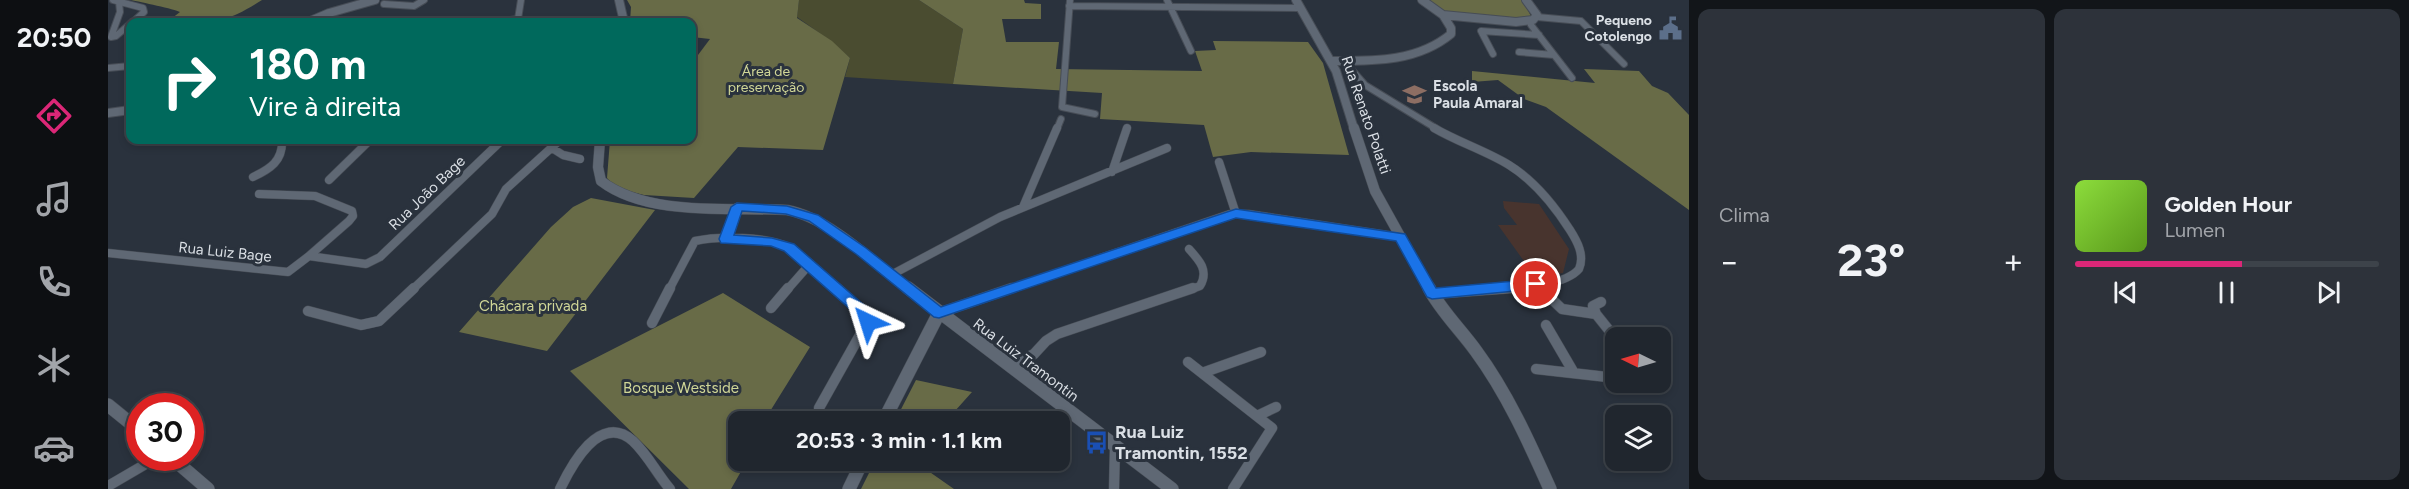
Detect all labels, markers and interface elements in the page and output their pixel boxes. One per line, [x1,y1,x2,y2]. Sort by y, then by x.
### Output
place label: Pequeno Cotolengo [1584,12,1652,45]
public building icon: Pequeno Cotolengo [1657,15,1683,41]
text: 20:50 [17,21,91,54]
text: 180 m [249,39,366,90]
icon: right [150,42,228,120]
street label: Rua Renato Polatti [1337,54,1395,176]
park label: Área de preservação [728,63,804,96]
place label: Escola Paula Amaral [1433,77,1523,112]
school or university icon: Escola Paula Amaral [1402,82,1428,108]
text: Vire à direita [249,90,401,123]
icon: directions [33,95,75,137]
street label: Rua João Bage [385,152,469,234]
icon: music [33,178,75,220]
text: Golden Hour [2165,191,2292,218]
text: Clima [1719,203,1770,227]
text: Lumen [2165,218,2225,242]
text: 23° [1837,233,1905,287]
street label: Rua Luiz Bage [177,238,273,266]
text: − [1719,242,1740,281]
text: + [2003,242,2024,281]
pin [1510,258,1561,309]
icon: phone [33,261,75,303]
icon: arrive [1519,267,1552,300]
icon: previous [2109,276,2142,309]
icon: pause [2210,276,2243,309]
icon: next [2312,276,2345,309]
position arrow [836,290,900,354]
park label: Chácara privada [479,297,587,315]
street label: Rua Luiz Tramontin [970,314,1082,406]
north arrow [1605,327,1671,393]
map controls [1605,327,1671,471]
icon: climate [33,344,75,386]
park label: Bosque Westside [623,379,739,397]
speed limit sign: 30 [126,393,204,471]
button: layers [1605,405,1671,471]
place label: Rua Luiz Tramontin, 1552 [1115,421,1248,464]
icon: car [33,427,75,469]
text: 20:53 · 3 min · 1.1 km [796,427,1002,454]
bus stop icon: Rua Luiz Tramontin, 1552 [1084,429,1110,455]

